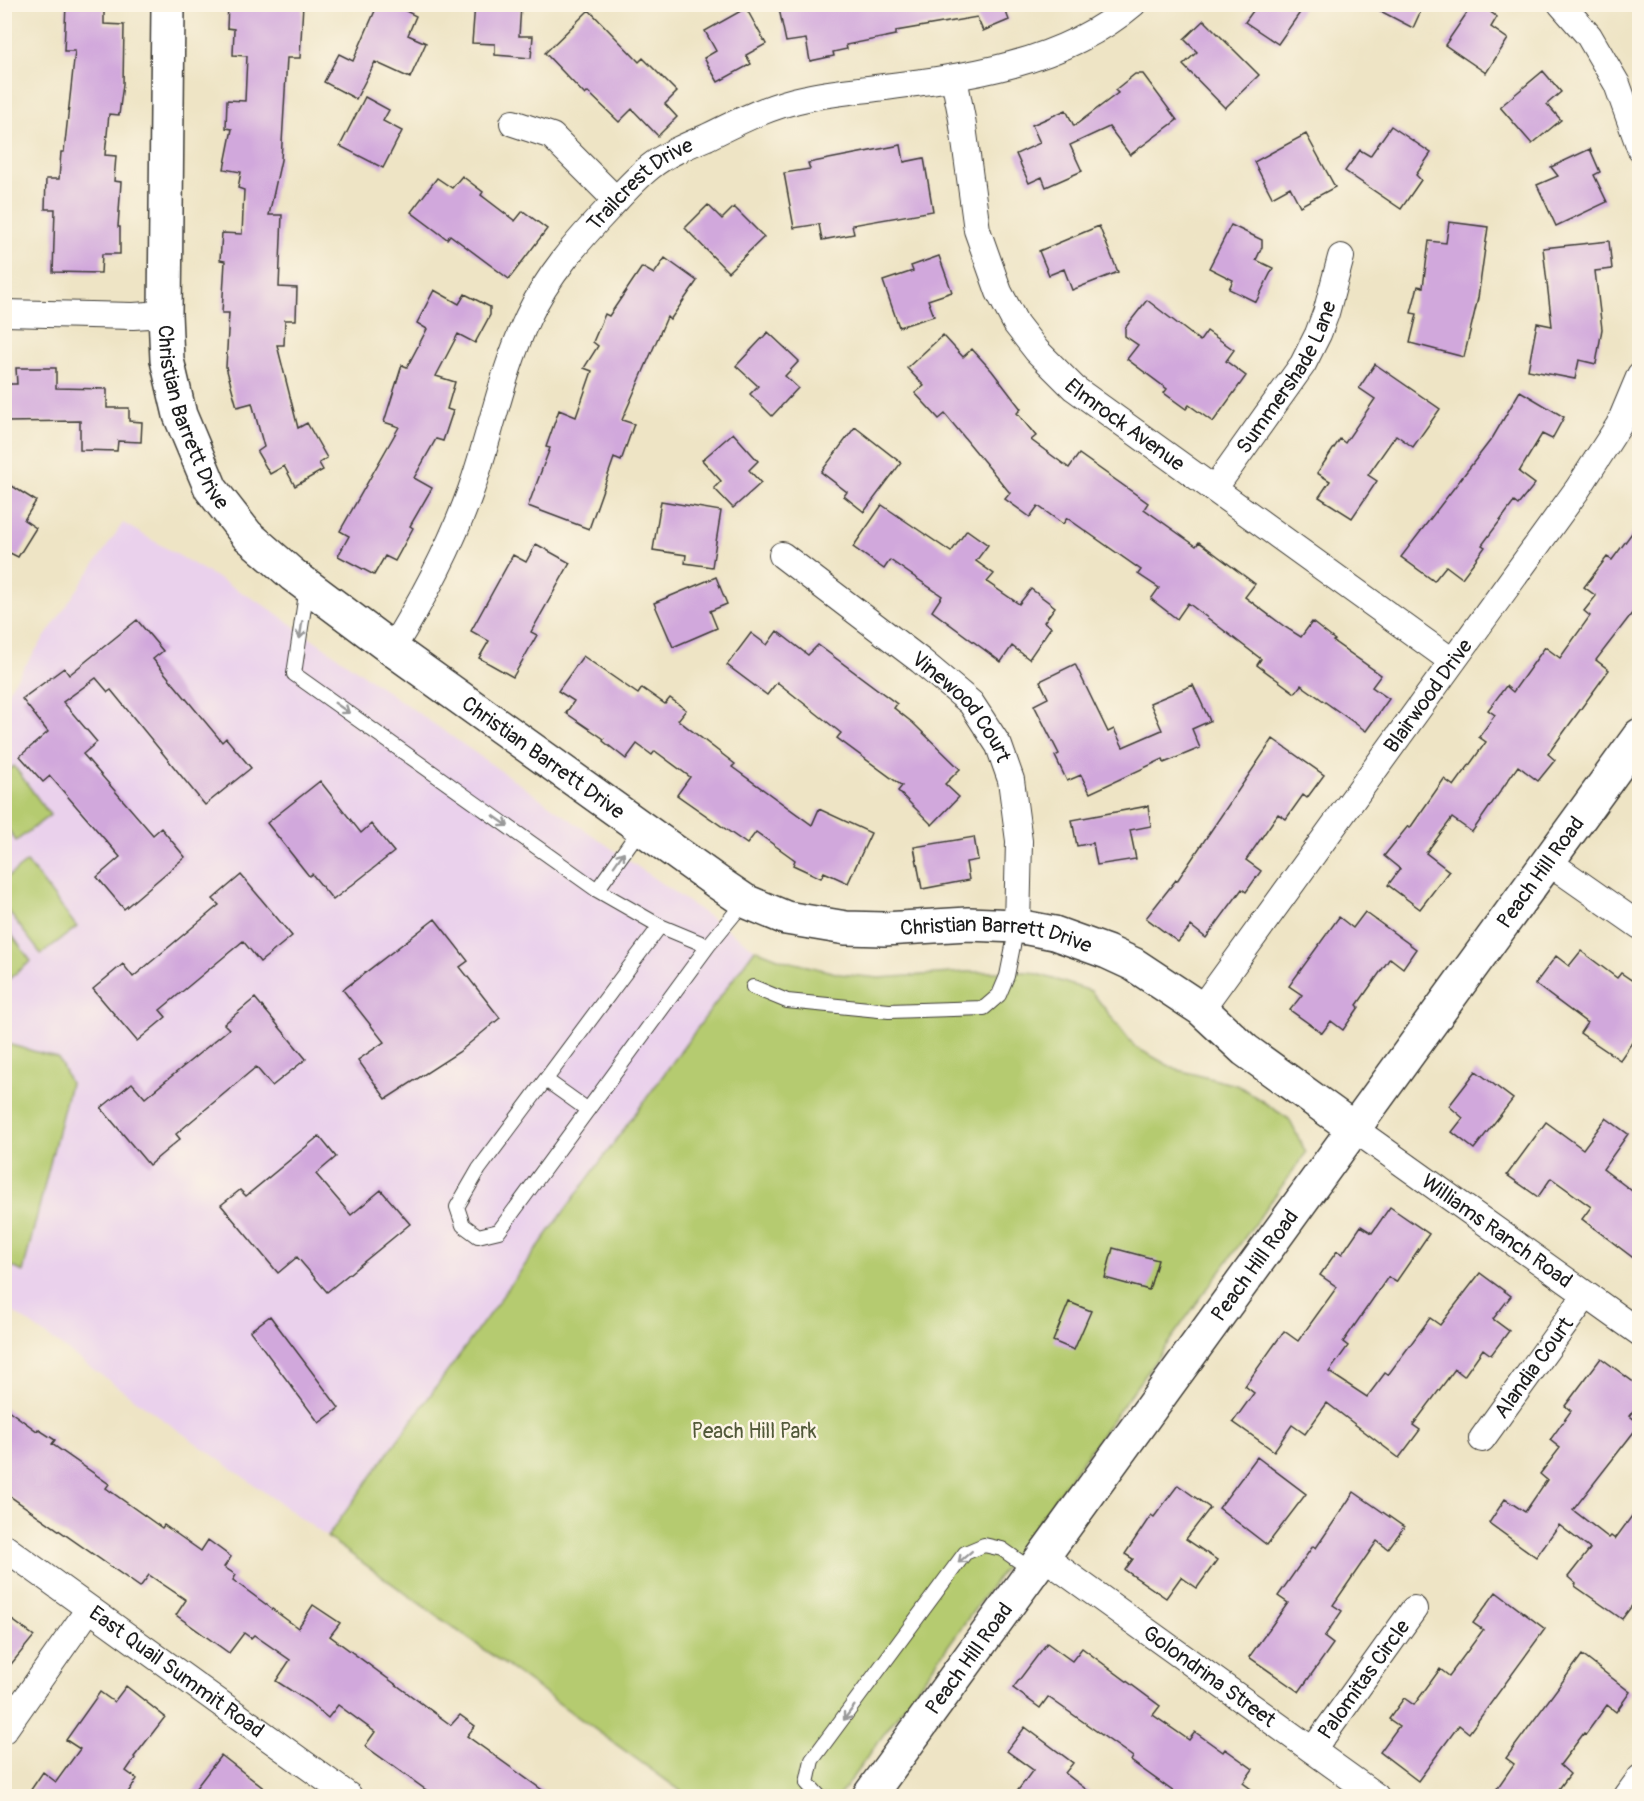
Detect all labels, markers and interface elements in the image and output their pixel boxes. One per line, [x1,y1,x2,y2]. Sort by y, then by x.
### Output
street label: Trailcrest Drive [581,131,698,237]
street label: Summershade Lane [1230,297,1342,459]
street label: Christian Barrett Drive [152,324,236,515]
street label: Elmrock Avenue [1059,373,1191,477]
one-way arrow [295,619,306,639]
street label: Blairwood Drive [1378,633,1479,758]
street label: Vinewood Court [906,645,1017,766]
street label: Christian Barrett Drive [457,690,631,825]
one-way arrow [333,702,349,714]
street label: Peach Hill Road [1491,811,1590,933]
one-way arrow [492,815,508,827]
one-way arrow [613,851,625,867]
street label: Christian Barrett Drive [899,910,1096,959]
street label: Williams Ranch Road [1416,1168,1578,1294]
street label: Peach Hill Road [1205,1204,1304,1327]
street label: Alandia Court [1488,1311,1580,1424]
park label: Peach Hill Park [691,1418,817,1445]
one-way arrow [957,1549,973,1563]
street label: Peach Hill Road [919,1597,1019,1720]
street label: East Quail Summit Road [84,1599,270,1744]
street label: Palomitas Circle [1312,1614,1416,1744]
street label: Golondrina Street [1138,1619,1282,1734]
one-way arrow [842,1704,855,1720]

